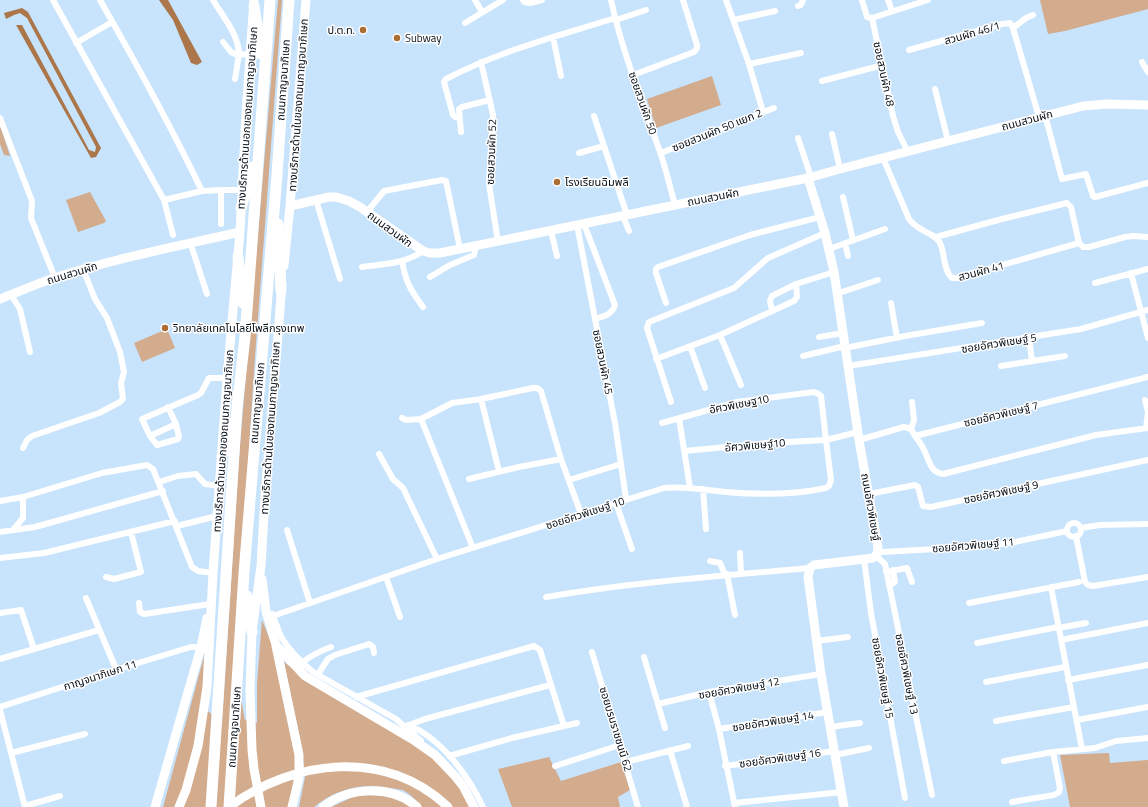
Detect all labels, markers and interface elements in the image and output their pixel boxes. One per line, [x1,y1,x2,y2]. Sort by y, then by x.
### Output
street label: สวนผัก 46/1 [942,17,1002,49]
street label: ทางบริการด้านในของถนนกาญจนาภิเษก [284,18,312,192]
place label: ป.ต.ท. [328,22,355,38]
marker: ป.ต.ท. [358,25,368,35]
street label: ทางบริการด้านนอกของถนนกาญจนาภิเษก [233,26,261,210]
place label: Subway [405,30,442,46]
marker: Subway [392,33,402,43]
street label: ถนนกาญจนาภิเษก [272,39,294,121]
street label: ซอยสวนผัก 48 [869,40,899,108]
street label: ซอยสวนผัก 50 [625,69,661,137]
street label: ซอยสวนผัก 50 แยก 2 [670,105,764,155]
street label: ถนนสวนผัก [1000,106,1054,134]
street label: ซอยสวนผัก 52 [482,119,500,185]
place label: โรงเรียนฉิมพลี [565,174,629,190]
marker: โรงเรียนฉิมพลี [552,177,562,187]
street label: ถนนสวนผัก [686,184,740,210]
street label: ถนนสวนผัก [364,207,416,251]
street label: สวนผัก 41 [956,257,1006,285]
street label: ถนนสวนผัก [45,258,99,288]
place label: วิทยาลัยเทคโนโลยีโพลีกรุงเทพ [173,320,305,336]
marker: วิทยาลัยเทคโนโลยีโพลีกรุงเทพ [160,323,170,333]
street label: ซอยสวนผัก 45 [589,328,617,396]
street label: ซอยอัศวพิเชษฐ์ 5 [960,329,1038,357]
street label: ทางบริการด้านในของถนนกาญจนาภิเษก [256,341,284,515]
street label: ทางบริการด้านนอกของถนนกาญจนาภิเษก [209,349,237,533]
street label: ถนนกาญจนาภิเษก [245,362,269,444]
street label: อัศวพิเชษฐ10 [708,390,770,418]
street label: ซอยอัศวพิเชษฐ์ 7 [962,397,1040,431]
street label: อัศวพิเชษฐ์10 [724,434,786,456]
street label: ถนนอัศวพิเชษฐ์ [857,472,885,542]
street label: ซอยอัศวพิเชษฐ์ 9 [962,476,1040,508]
street label: ซอยอัศวพิเชษฐ์ 10 [543,493,627,533]
street label: ซอยอัศวพิเชษฐ์ 11 [931,533,1015,557]
street label: ซอยอัศวพิเชษฐ์ 13 [891,632,923,716]
street label: ซอยอัศวพิเชษฐ์ 15 [868,636,898,720]
street label: กาญจนาภิเษก 11 [61,656,139,694]
street label: ซอยอัศวพิเชษฐ์ 12 [697,673,781,703]
street label: ซอยบรมราชชนนี 62 [596,685,636,773]
street label: ถนนกาญจนาภิเษก [223,686,245,768]
street label: ซอยอัศวพิเชษฐ์ 14 [731,707,815,735]
street label: ซอยอัศวพิเชษฐ์ 16 [738,744,822,772]

